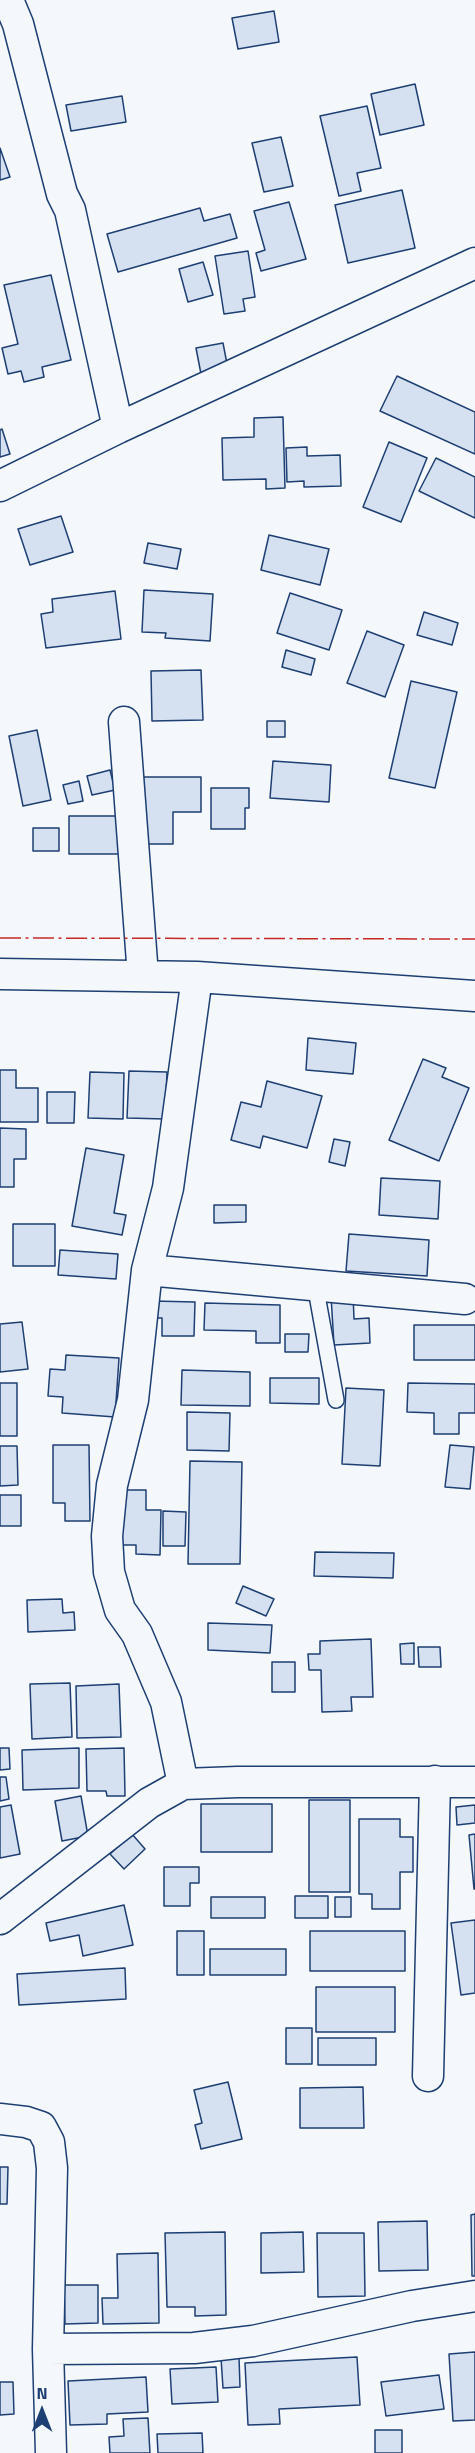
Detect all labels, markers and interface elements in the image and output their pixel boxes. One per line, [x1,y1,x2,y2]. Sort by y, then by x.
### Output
north arrow [12,2381,72,2441]
text: N [36,2381,48,2405]

